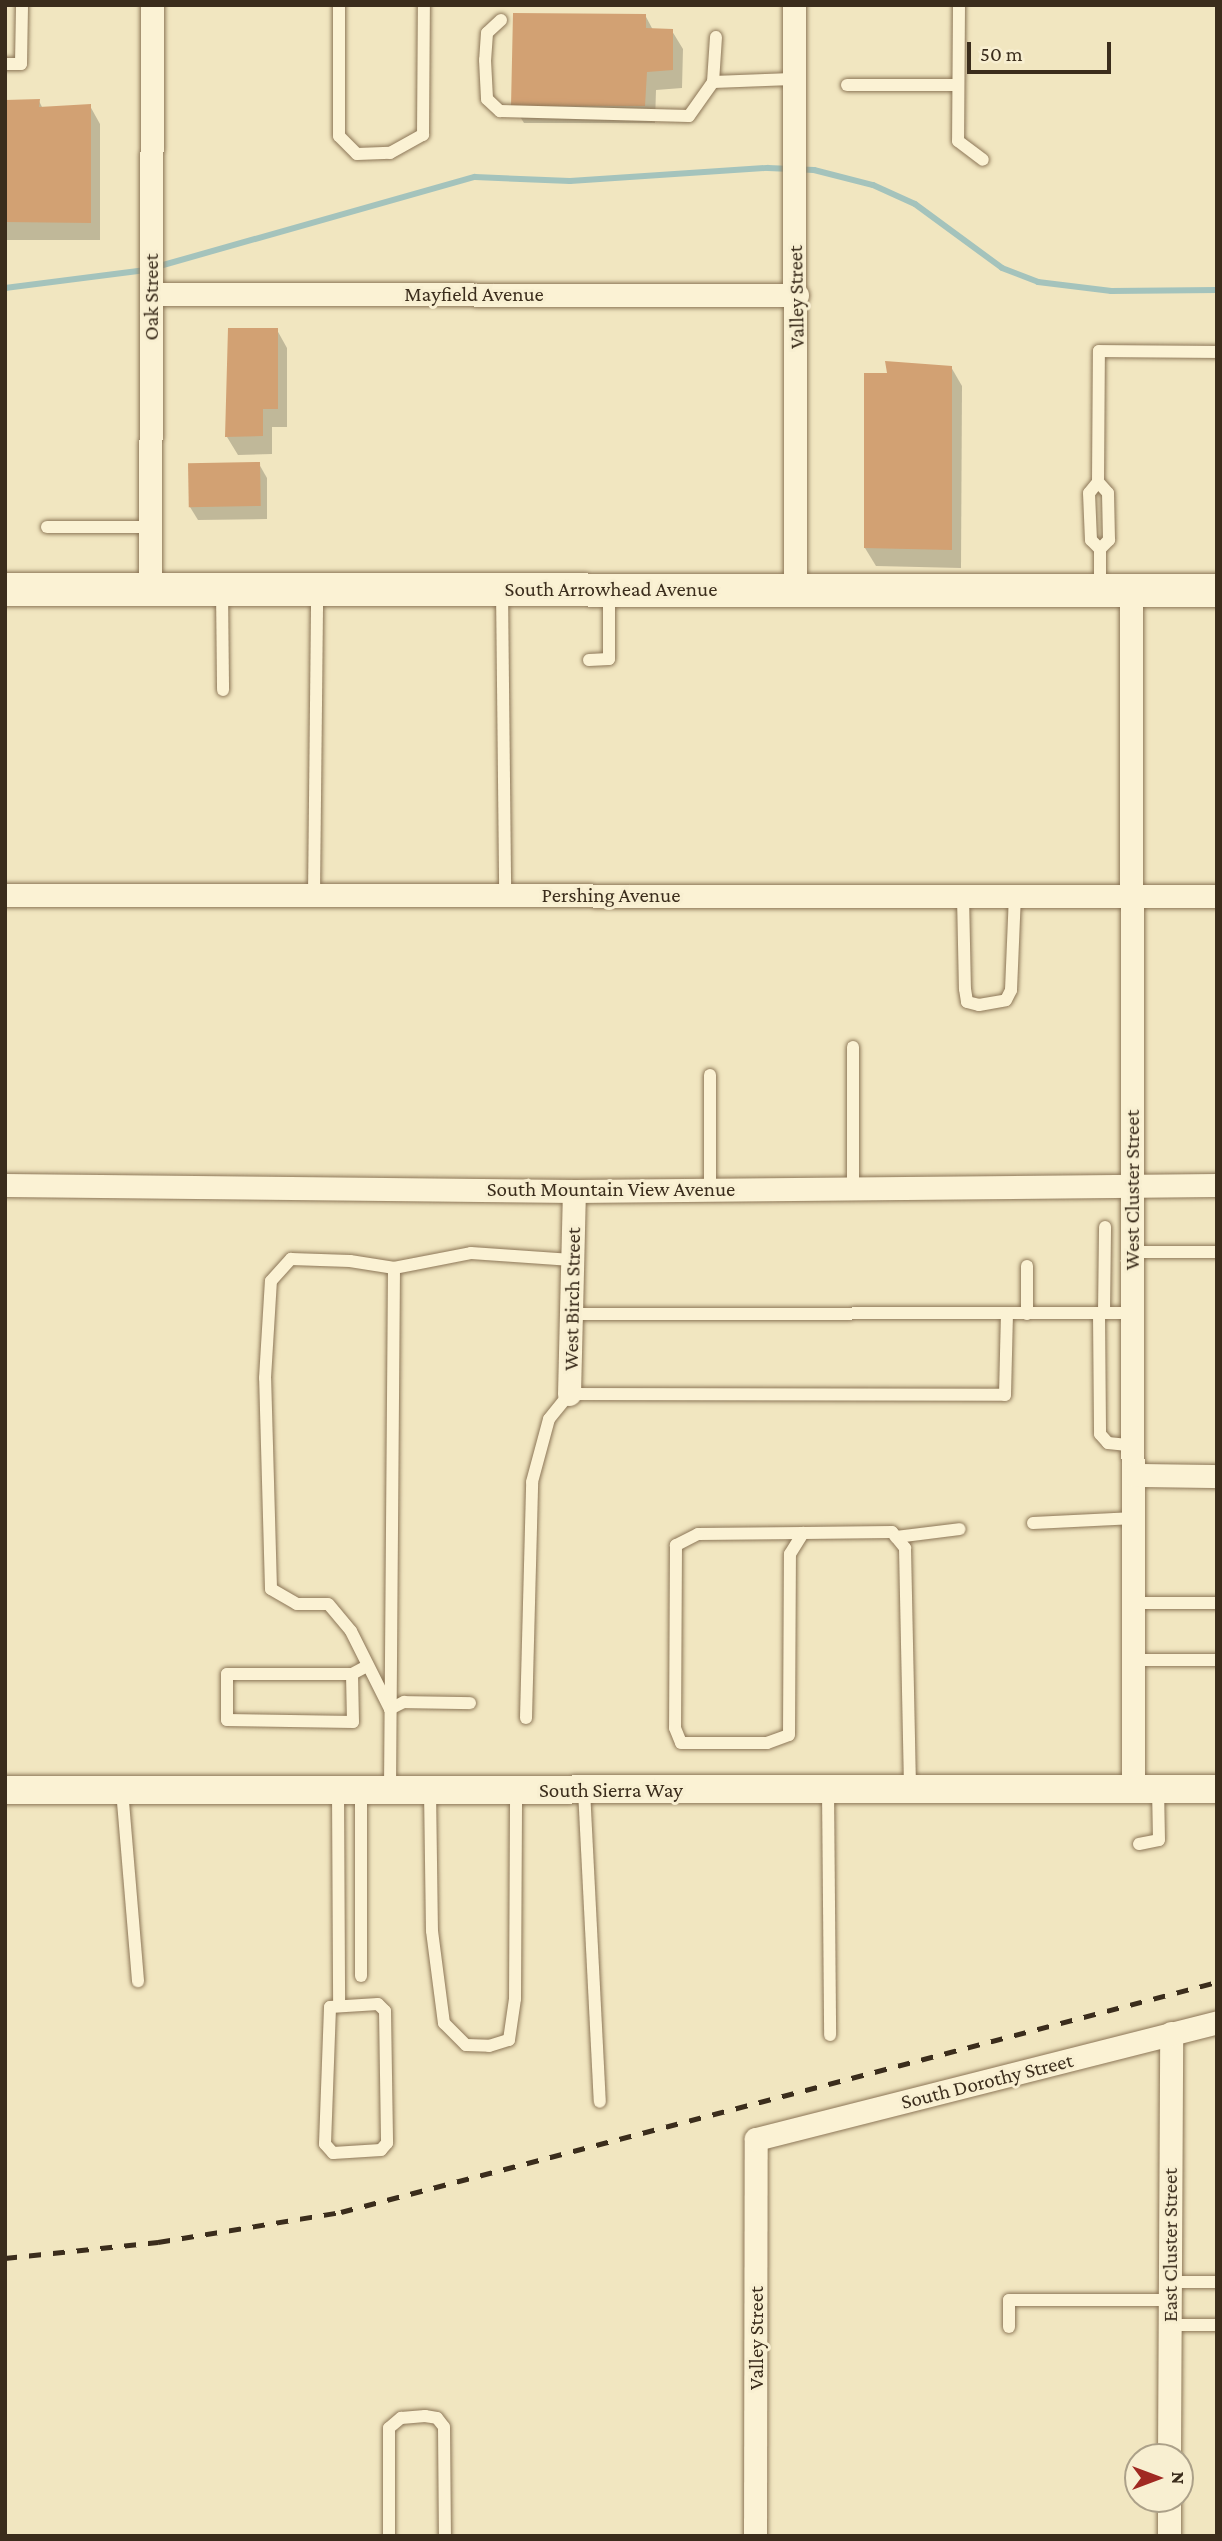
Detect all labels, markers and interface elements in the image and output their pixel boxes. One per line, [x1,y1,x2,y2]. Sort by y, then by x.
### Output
scale bar [970,28,1114,72]
text: 50 m [980,42,1023,66]
street label: Valley Street [782,245,810,349]
street label: Oak Street [138,254,164,340]
street label: Mayfield Avenue [404,281,544,307]
street label: South Arrowhead Avenue [505,576,717,602]
street label: Pershing Avenue [542,882,680,908]
street label: West Cluster Street [1119,1110,1145,1270]
street label: South Mountain View Avenue [487,1176,735,1202]
street label: West Birch Street [558,1227,586,1371]
street label: South Sierra Way [539,1777,683,1803]
street label: South Dorothy Street [898,2047,1076,2115]
street label: East Cluster Street [1157,2168,1183,2322]
street label: Valley Street [743,2286,769,2390]
north arrow [1124,2443,1194,2513]
text: N [1168,2472,1189,2484]

